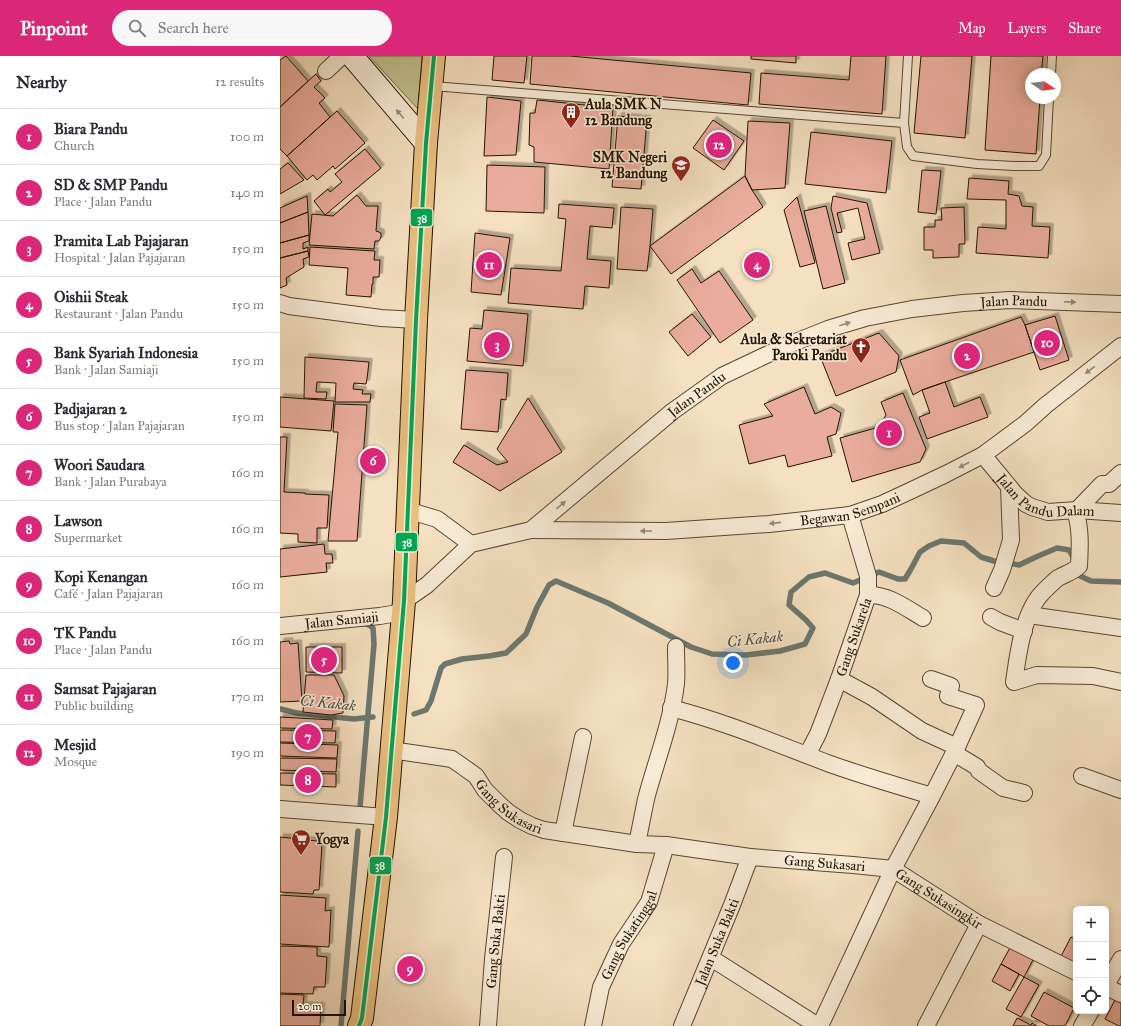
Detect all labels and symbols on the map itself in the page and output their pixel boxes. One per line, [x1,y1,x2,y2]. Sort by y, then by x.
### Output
north arrow [1025,68,1061,104]
place label: Aula SMK N 12 Bandung [584,96,662,130]
building icon: Aula SMK N 12 Bandung [560,101,582,129]
one-way arrow [396,108,405,119]
pin: 12 [706,130,732,160]
place label: SMK Negeri 12 Bandung [593,149,667,183]
school or university icon: SMK Negeri 12 Bandung [670,154,692,182]
line badge: 38 [410,208,433,227]
text: 38 [417,212,427,226]
pin: 11 [476,250,502,280]
pin: 4 [744,250,770,280]
street label: Jalan Pandu [978,292,1048,312]
one-way arrow [1064,299,1076,306]
one-way arrow [839,321,851,327]
pin: 10 [1034,328,1060,358]
pin: 3 [484,330,510,360]
place label: Aula & Sekretariat Paroki Pandu [740,331,848,364]
church icon: Aula & Sekretariat Paroki Pandu [850,336,872,364]
pin: 2 [954,341,980,371]
one-way arrow [1085,366,1096,375]
street label: Jalan Pandu [663,368,730,423]
pin: 1 [876,418,902,448]
pin: 6 [360,446,386,476]
one-way arrow [958,461,970,468]
street label: Jalan Pandu Dalam [991,469,1095,521]
street label: Begawan Sempani [799,489,903,530]
one-way arrow [555,500,566,509]
one-way arrow [769,520,781,527]
one-way arrow [639,528,652,534]
line badge: 38 [395,532,418,552]
text: 38 [402,536,412,550]
street label: Gang Sukarela [833,596,875,679]
street label: Jalan Samiaji [302,608,380,634]
water label: Ci Kakak [726,627,784,651]
pin: 5 [311,645,337,675]
your location [723,653,743,673]
water label: Ci Kakak [299,691,357,715]
pin: 7 [295,722,321,752]
pin: 8 [295,765,321,795]
street label: Gang Sukasari [471,776,544,838]
supermarket icon: Yogya [290,828,312,856]
place label: Yogya [314,831,350,849]
street label: Gang Sukasari [784,852,866,875]
line badge: 38 [369,856,392,875]
text: 38 [375,859,385,873]
street label: Gang Sukasingkir [892,865,986,933]
street label: Gang Sukatinggal [598,888,661,983]
street label: Gang Suka Bakti [483,893,509,989]
street label: Jalan Suka Bakti [691,896,743,991]
pin: 9 [397,954,423,984]
scale bar [292,998,346,1017]

